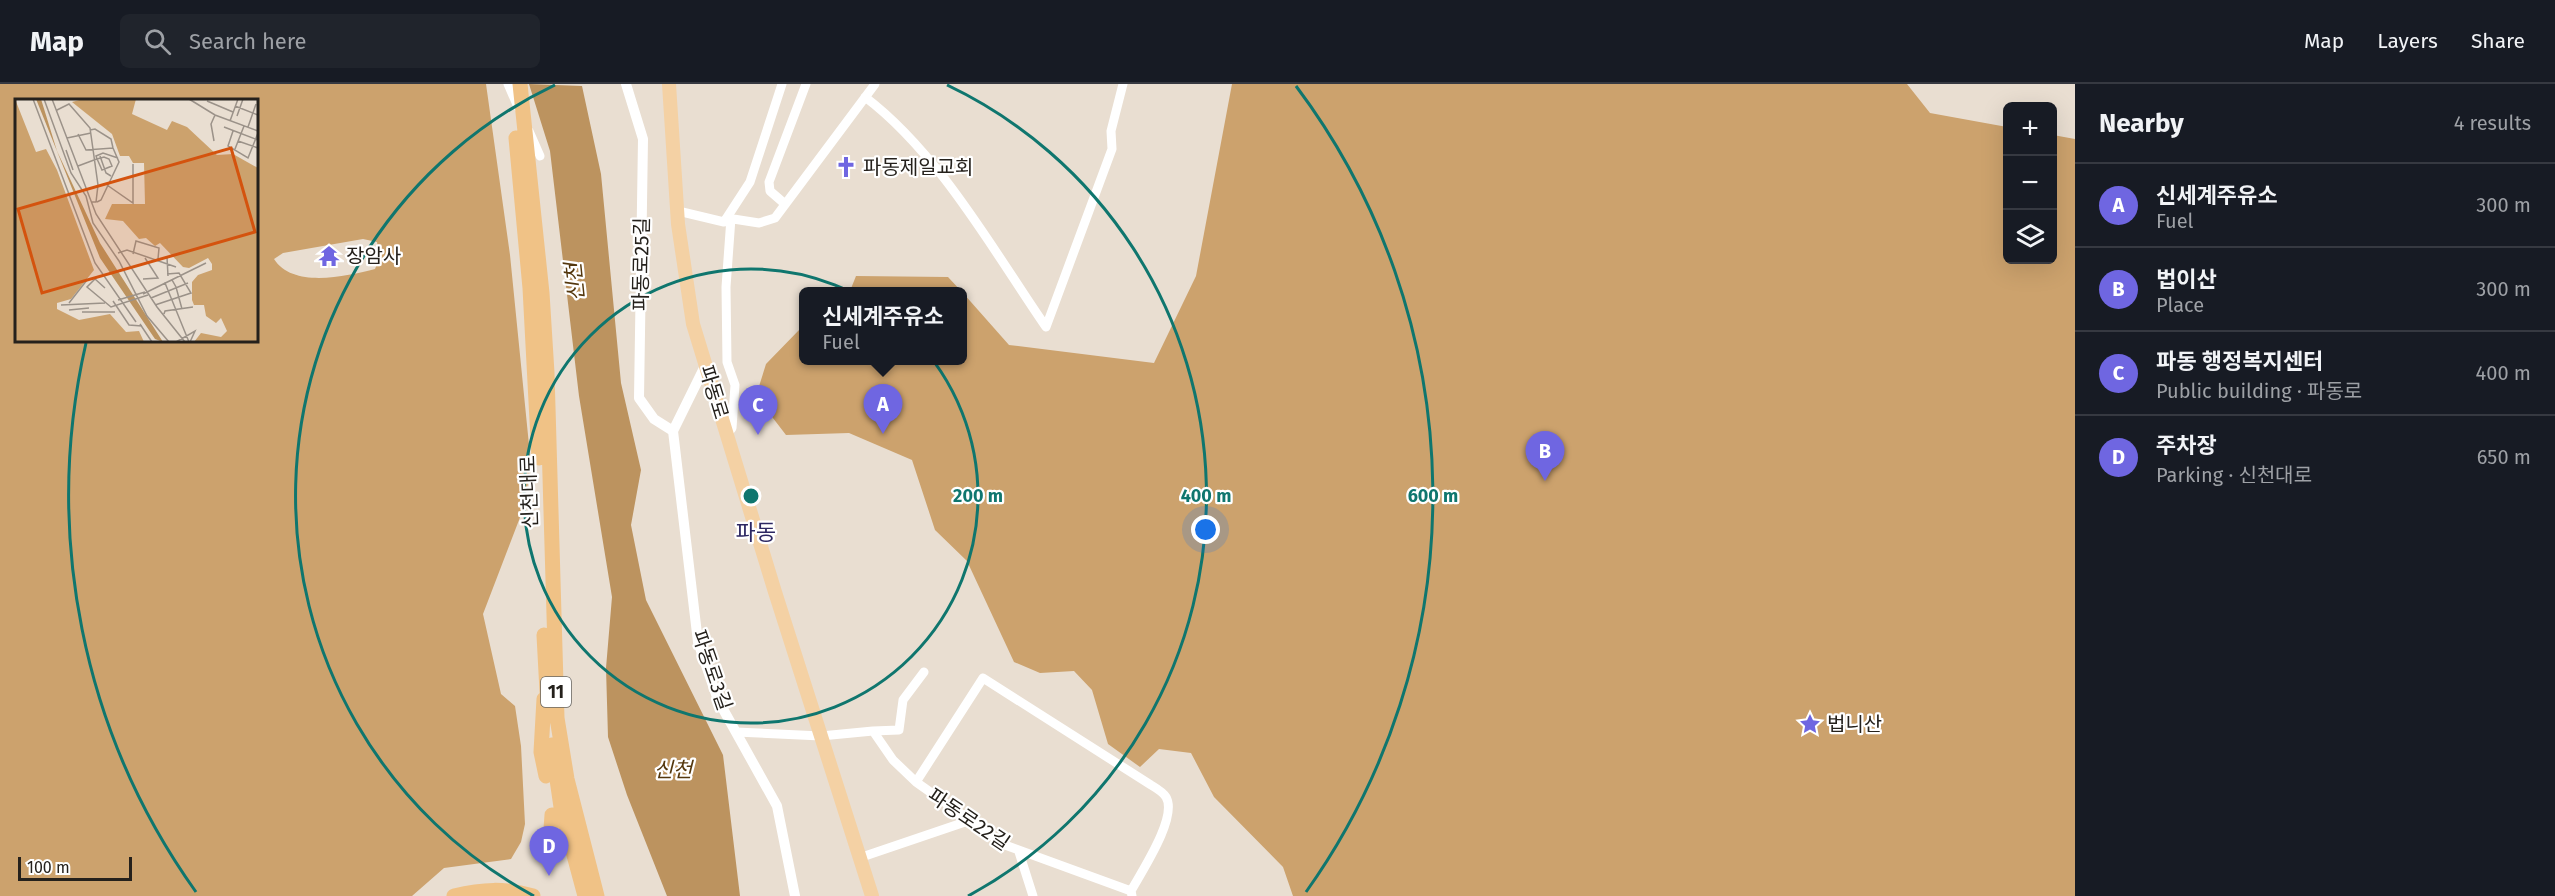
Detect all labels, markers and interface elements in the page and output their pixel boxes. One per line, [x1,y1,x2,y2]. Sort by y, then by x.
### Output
search box [120,14,540,68]
text: Map [30,25,84,58]
icon: search [141,25,174,58]
text: Search here [189,28,307,55]
text: Map [2304,28,2344,54]
text: Layers [2377,28,2438,54]
text: Share [2471,28,2525,54]
inset map [15,99,258,342]
map controls [2003,102,2057,264]
button: + [2003,102,2057,156]
text: Nearby [2099,108,2184,139]
text: 4 results [2454,111,2531,135]
church icon: 파동제일교회 [834,155,858,179]
place label: 파동제일교회 [863,155,973,179]
button: − [2003,156,2057,210]
text: 신세계주유소 [2156,182,2277,209]
text: A [2113,193,2124,217]
text: 300 m [2476,193,2531,217]
text: Fuel [2156,209,2193,233]
button: layers [2003,210,2057,264]
street label: 파동로25길 [628,217,654,311]
temple icon: 장암사 [317,244,341,268]
place label: 장암사 [346,244,401,268]
water label: 신천 [560,259,590,303]
text: 법이산 [2156,266,2217,293]
text: B [2112,277,2125,301]
text: 300 m [2476,277,2531,301]
popup [799,287,967,365]
text: Place [2156,293,2204,317]
text: 신세계주유소 [822,303,944,330]
text: Fuel [822,330,860,354]
text: 파동 행정복지센터 [2156,348,2323,375]
text: C [2113,361,2124,385]
text: 400 m [2476,361,2531,385]
street label: 파동로 [694,362,734,422]
text: Public building · 파동로 [2156,379,2362,403]
pin: A [864,384,902,434]
pin: C [738,386,777,435]
pin: B [1526,432,1564,481]
text: 주차장 [2156,432,2217,459]
text: D [2112,445,2125,469]
text: 650 m [2477,445,2531,469]
street label: 신천대로 [516,455,542,529]
text: Parking · 신천대로 [2156,463,2312,487]
text: 200 m [953,485,1003,507]
text: 400 m [1181,485,1231,507]
text: 600 m [1408,485,1458,507]
centre of rings [741,486,761,506]
your location [1191,515,1220,544]
district label: 파동 [736,519,776,546]
street label: 파동로3길 [687,627,737,713]
road number: 11 [541,677,571,707]
place icon: 법니산 [1798,712,1822,736]
place label: 법니산 [1827,712,1882,736]
water label: 신천 [654,757,695,783]
street label: 파동로22길 [924,783,1014,855]
pin: D [530,826,568,876]
scale bar [18,854,132,882]
text: 100 m [27,858,70,877]

